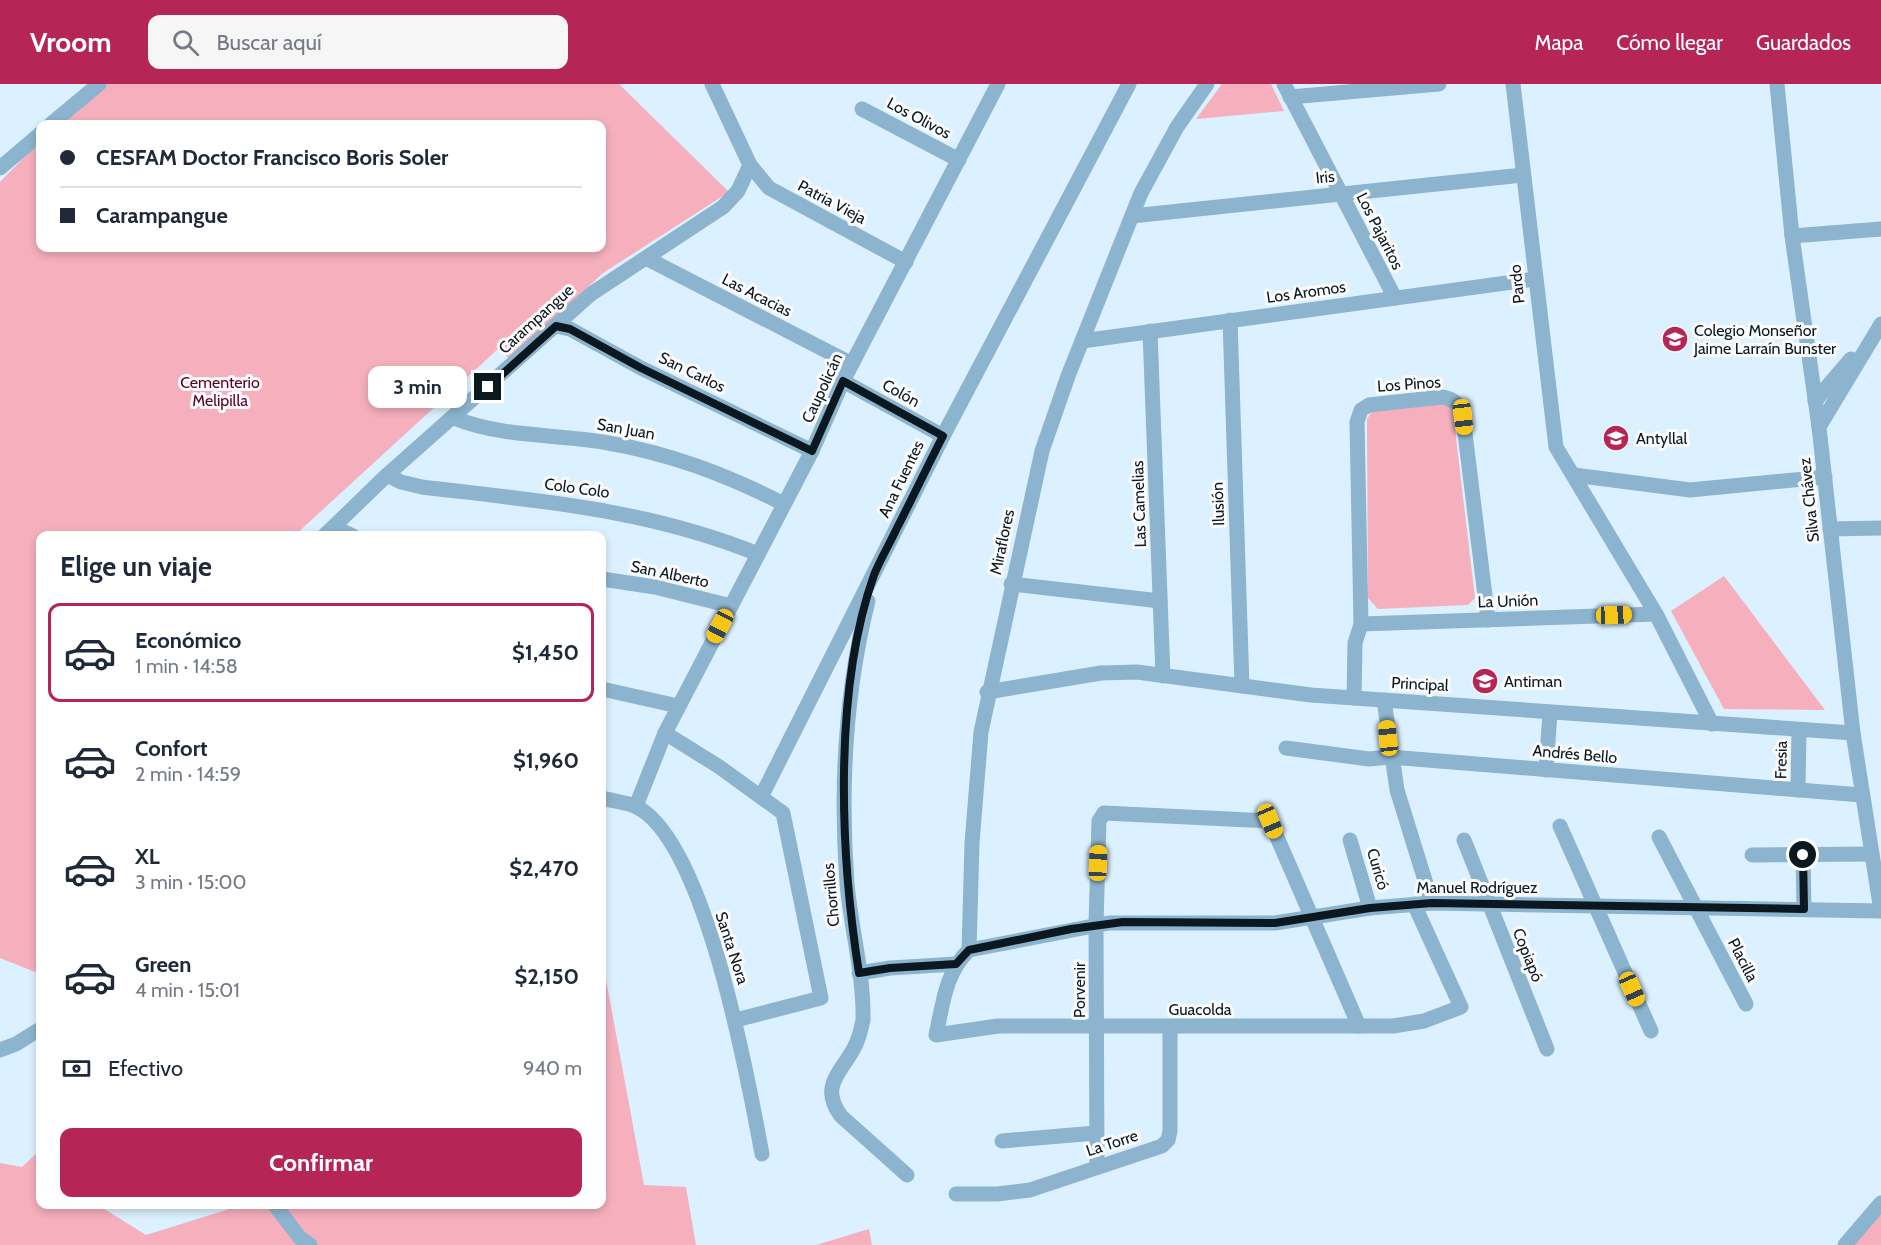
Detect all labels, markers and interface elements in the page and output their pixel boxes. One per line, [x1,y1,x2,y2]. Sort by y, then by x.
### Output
search box [148,15,568,69]
text: Vroom [30,25,112,59]
icon: search [169,26,202,59]
text: Buscar aquí [217,29,322,56]
text: Mapa [1535,30,1583,55]
text: Cómo llegar [1616,30,1723,55]
text: Guardados [1756,30,1851,55]
street label: Los Olivos [884,93,954,143]
text: CESFAM Doctor Francisco Boris Soler [96,144,448,171]
street label: Iris [1315,167,1336,187]
street label: Patria Vieja [795,176,870,228]
street label: Los Pajaritos [1353,189,1408,273]
text: Carampangue [96,202,228,229]
street label: Pardo [1505,263,1528,304]
street label: Las Acacias [719,269,795,321]
street label: Los Aromos [1265,277,1347,307]
street label: Carampangue [495,280,577,358]
place label: Colegio Monseñor Jaime Larraín Bunster [1693,321,1837,358]
school or university icon: Colegio Monseñor Jaime Larraín Bunster [1660,324,1690,354]
street label: San Carlos [656,348,729,396]
street label: Caupolicán [798,350,846,426]
callout: 3 min [368,366,467,408]
street label: Los Pinos [1377,372,1442,396]
park label: Cementerio Melipilla [180,373,260,410]
route end [474,373,501,400]
text: 3 min [393,375,442,399]
street label: Colón [879,375,923,411]
car [1452,398,1474,436]
street label: San Juan [596,415,656,443]
school or university icon: Antyllal [1601,423,1631,453]
place label: Antyllal [1636,429,1687,448]
street label: Ana Fuentes [874,437,928,521]
street label: Silva Chávez [1795,456,1823,543]
street label: Las Camelias [1128,460,1150,548]
street label: Colo Colo [543,474,611,502]
street label: Ilusión [1208,482,1228,526]
street label: Miraflores [986,507,1018,576]
text: Elige un viaje [60,550,212,583]
street label: San Alberto [629,556,711,592]
street label: La Unión [1477,590,1539,612]
car [1596,605,1632,625]
car [704,606,736,646]
icon: car [63,626,117,680]
text: Económico [135,627,241,654]
text: $1,450 [512,639,579,666]
text: 1 min · 14:58 [135,654,238,678]
school or university icon: Antiman [1470,666,1500,696]
place label: Antiman [1504,672,1562,691]
street label: Principal [1391,673,1449,695]
car [1377,719,1399,757]
icon: car [63,734,117,788]
text: Confort [135,735,208,762]
street label: Fresia [1771,740,1791,779]
street label: Andrés Bello [1532,741,1618,767]
text: $1,960 [513,747,579,774]
text: 2 min · 14:59 [135,762,241,786]
car [1255,801,1285,841]
route start [1789,841,1816,868]
icon: car [63,842,117,896]
text: XL [135,843,160,870]
car [1088,845,1108,881]
street label: Curicó [1363,846,1393,892]
text: $2,470 [509,855,579,882]
street label: Chorrillos [819,862,843,928]
text: 3 min · 15:00 [135,870,246,894]
street label: Manuel Rodríguez [1416,878,1538,897]
street label: Santa Nora [711,909,753,987]
street label: Copiapó [1509,925,1547,985]
street label: Placilla [1724,935,1762,985]
icon: car [63,950,117,1004]
text: Green [135,951,191,978]
street label: Porvenir [1070,961,1089,1018]
text: $2,150 [514,963,579,990]
car [1616,969,1648,1009]
text: 4 min · 15:01 [135,978,240,1002]
street label: Guacolda [1169,1000,1232,1019]
icon: cash [60,1052,93,1085]
text: Efectivo [108,1055,183,1082]
text: 940 m [523,1056,582,1080]
street label: La Torre [1084,1126,1140,1160]
button: Confirmar [60,1128,582,1197]

